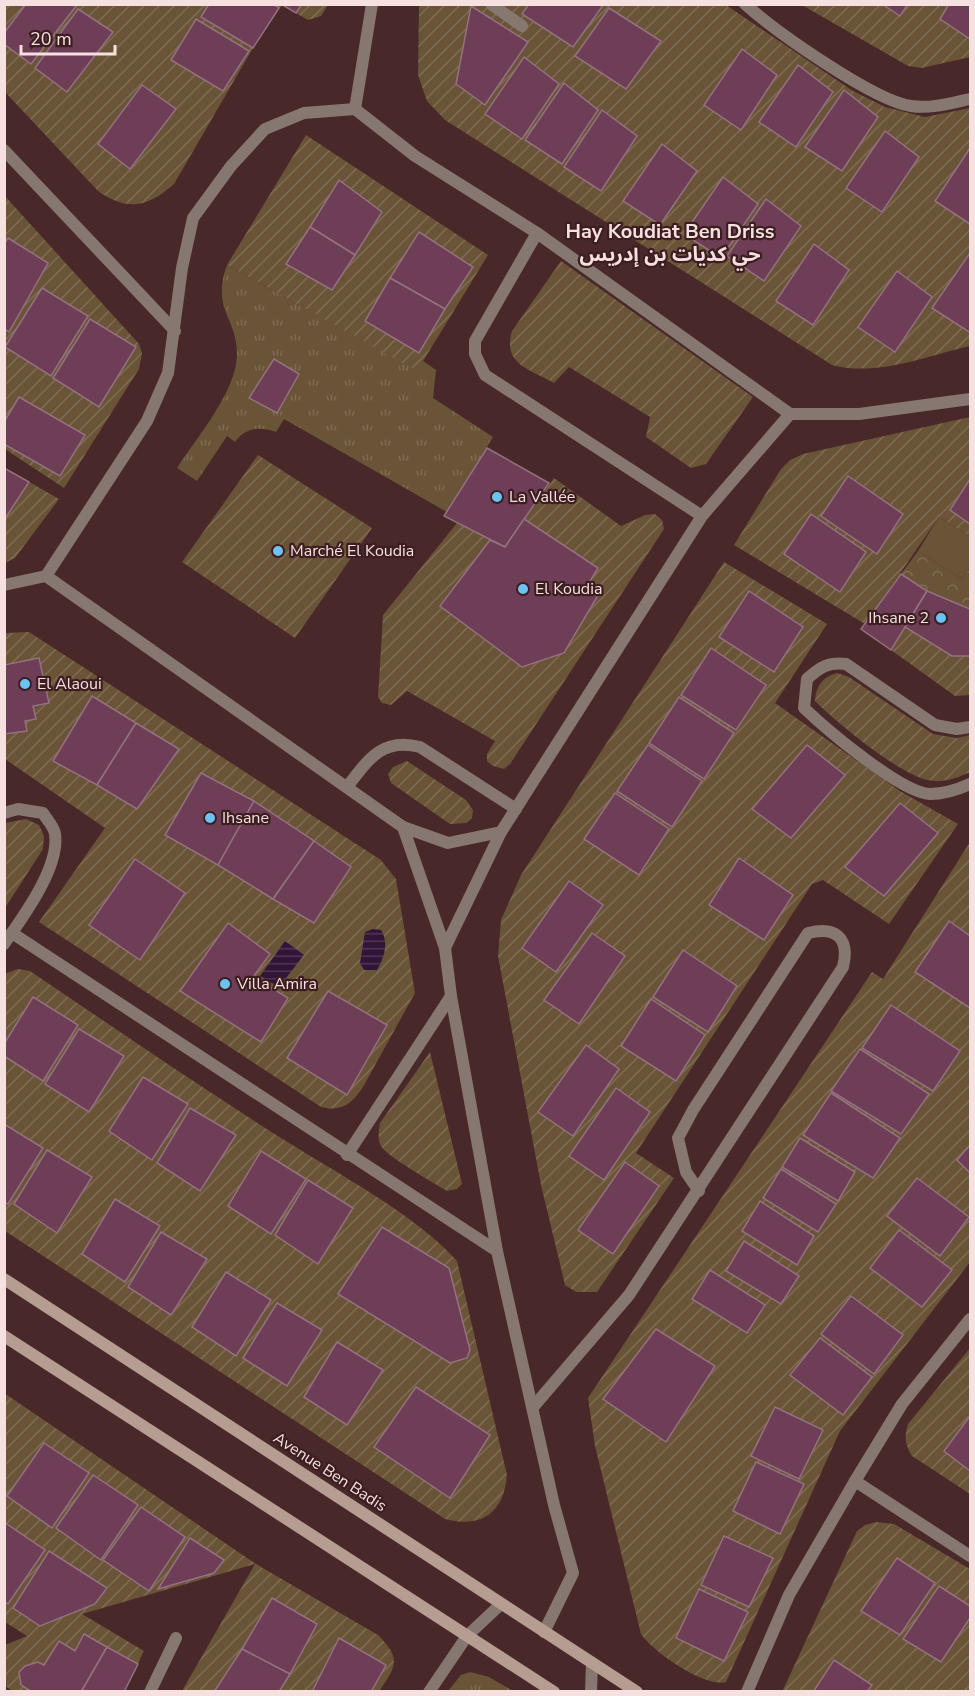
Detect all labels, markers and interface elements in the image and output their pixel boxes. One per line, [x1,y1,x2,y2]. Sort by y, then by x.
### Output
scale bar [21,18,116,56]
text: 20 m [30,27,72,51]
district label: Hay Koudiat Ben Driss حي كديات بن إدريس [566,218,775,270]
place label: La Vallée [509,486,575,508]
marker: La Vallée [490,490,504,504]
place label: Marché El Koudia [290,540,414,562]
marker: Marché El Koudia [271,544,285,558]
place label: El Koudia [535,578,602,600]
marker: El Koudia [516,582,530,596]
place label: Ihsane 2 [868,607,929,629]
marker: Ihsane 2 [934,611,948,625]
place label: El Alaoui [37,673,102,695]
marker: El Alaoui [18,677,32,691]
place label: Ihsane [222,807,269,829]
marker: Ihsane [203,811,217,825]
place label: Villa Amira [236,973,317,995]
marker: Villa Amira [218,977,232,991]
street label: Avenue Ben Badis [269,1427,391,1517]

